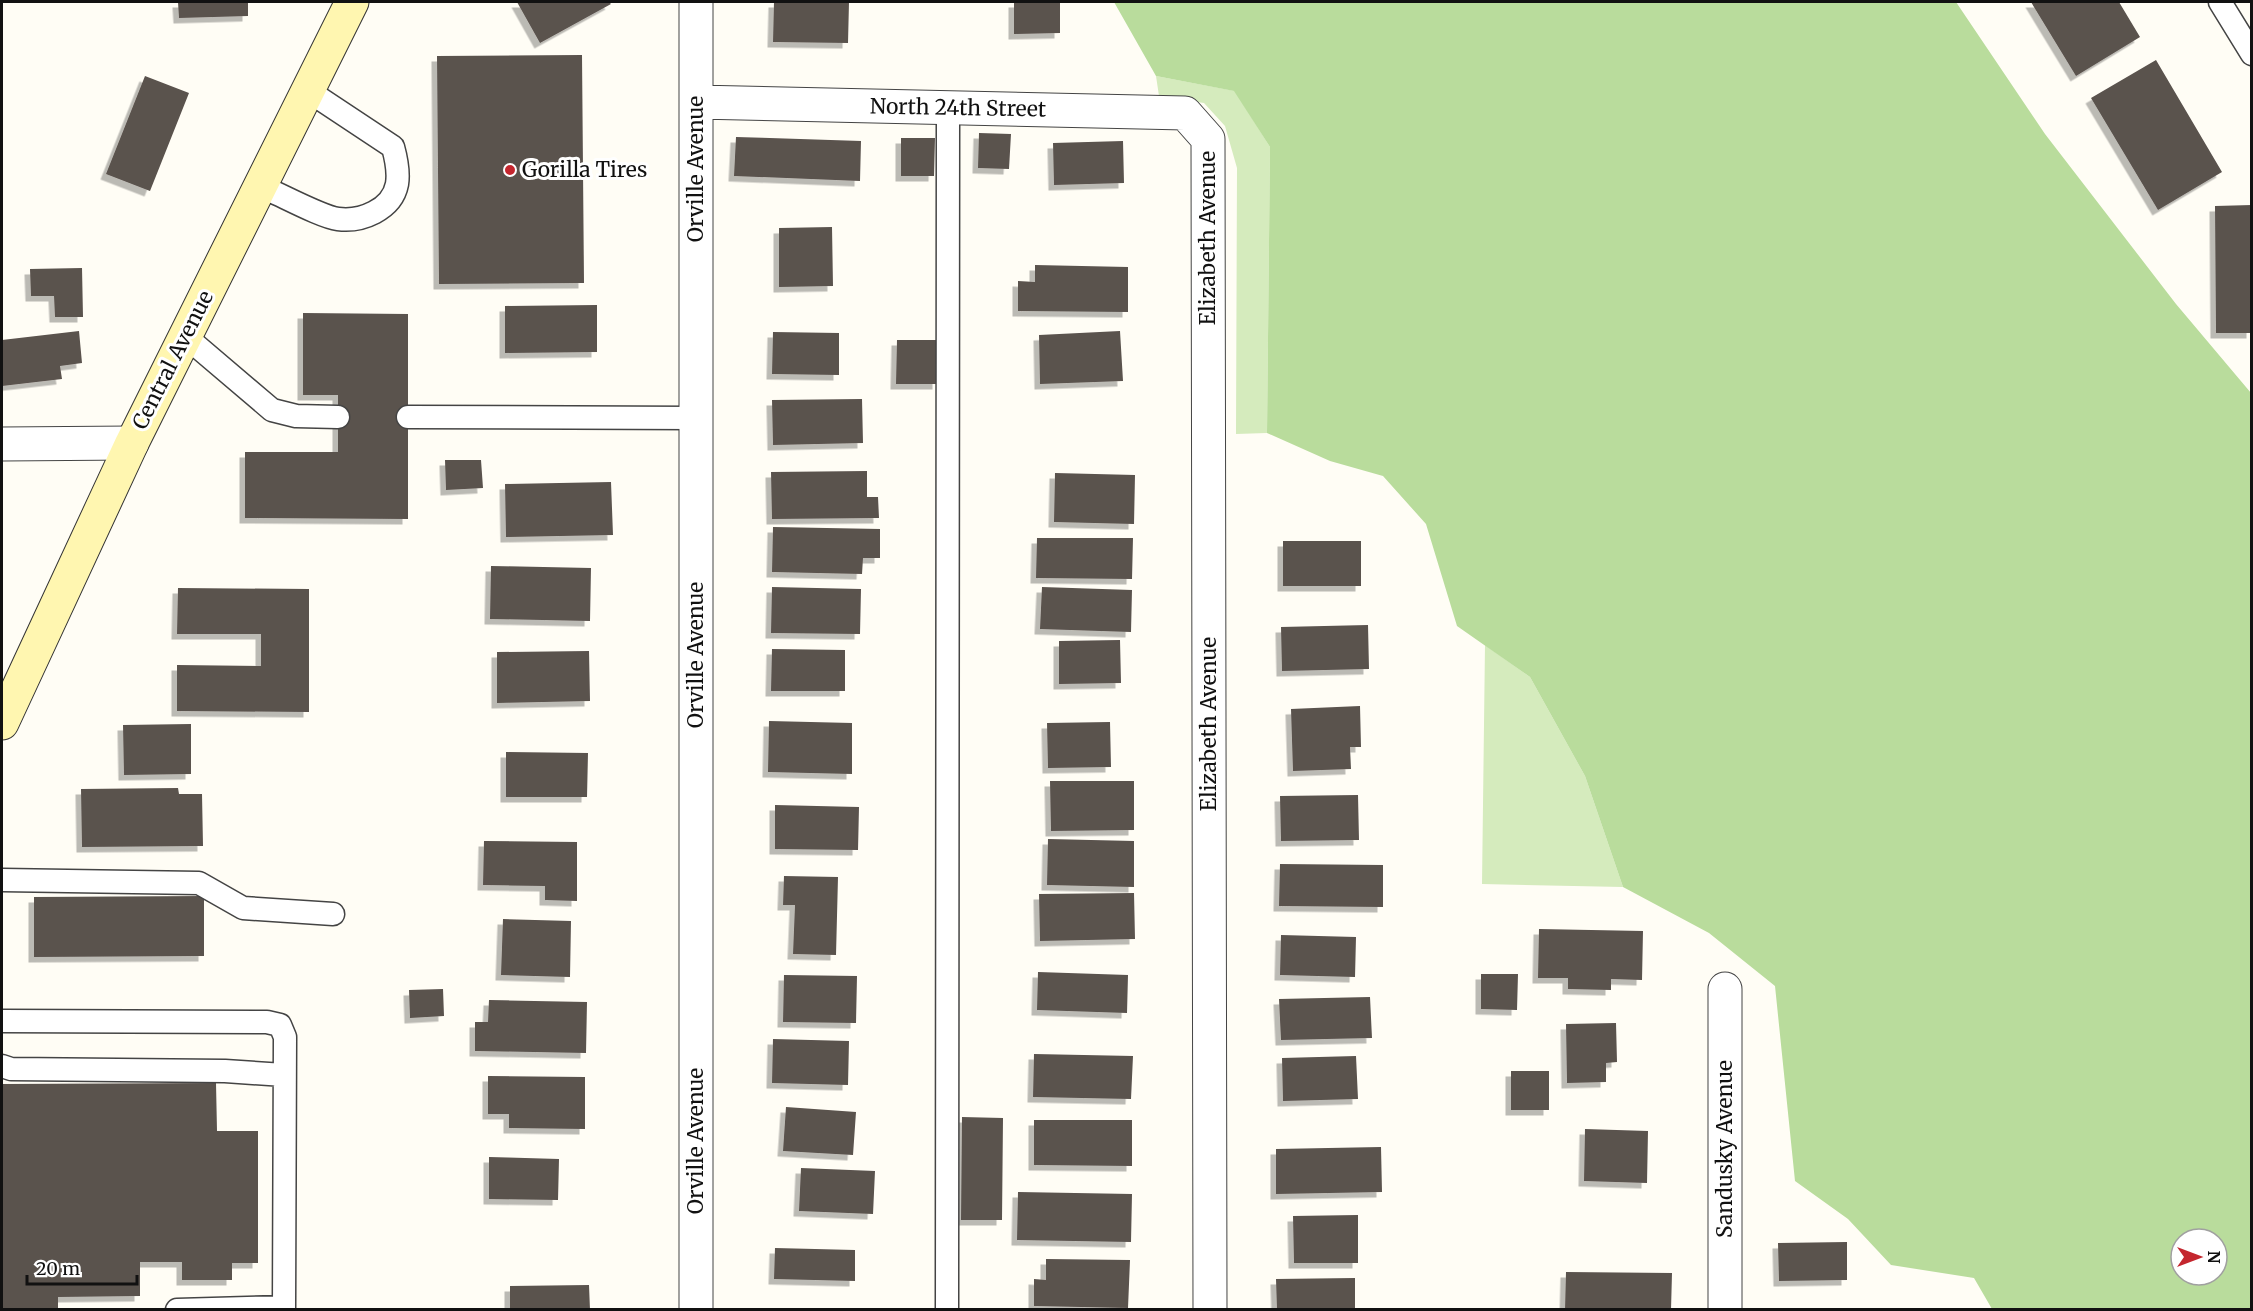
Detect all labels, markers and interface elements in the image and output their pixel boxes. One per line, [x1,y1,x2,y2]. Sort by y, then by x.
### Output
street label: North 24th Street [870,92,1046,123]
street label: Orville Avenue [682,96,709,242]
street label: Elizabeth Avenue [1194,151,1221,325]
place label: Gorilla Tires [522,156,647,183]
marker: Gorilla Tires [503,163,517,177]
street label: Central Avenue [126,286,219,434]
street label: Orville Avenue [682,582,709,728]
street label: Elizabeth Avenue [1195,637,1222,811]
street label: Sandusky Avenue [1711,1060,1738,1238]
street label: Orville Avenue [682,1068,709,1214]
north arrow [2169,1227,2229,1287]
scale bar [27,1248,136,1286]
text: N [2204,1251,2224,1264]
text: 20 m [36,1257,80,1280]

